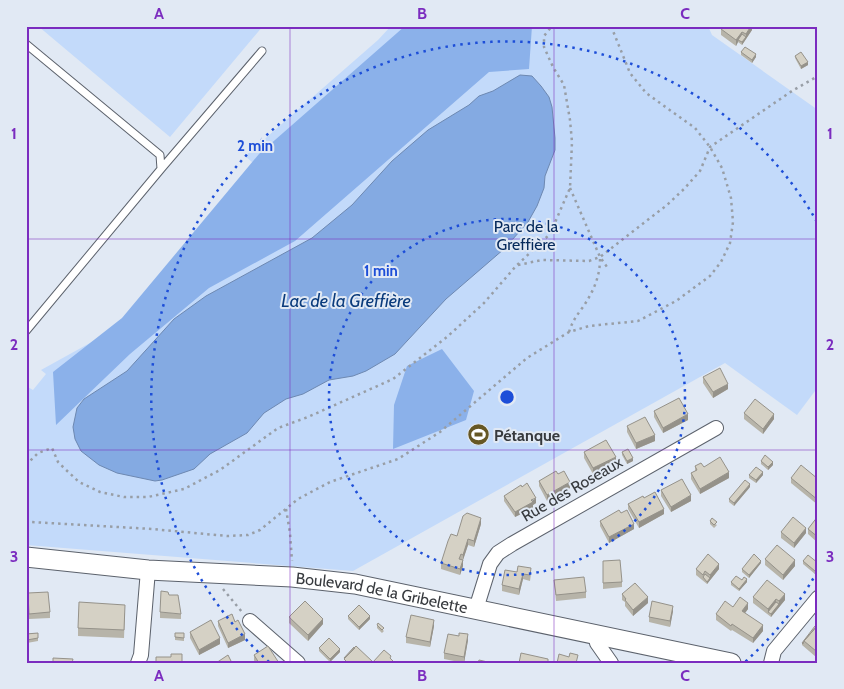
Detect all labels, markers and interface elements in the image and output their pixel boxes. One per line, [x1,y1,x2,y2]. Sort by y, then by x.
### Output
text: A [154,4,164,23]
text: B [417,4,427,23]
text: C [680,4,690,23]
text: 1 [11,124,17,143]
text: 1 [827,124,833,143]
text: 2 min [237,137,273,155]
park label: Parc de la Greffière [494,217,559,254]
text: 1 min [364,262,398,280]
water label: Lac de la Greffière [281,290,411,312]
text: 2 [10,335,18,354]
text: 2 [826,335,834,354]
centre of rings [498,388,516,406]
sports icon: Pétanque [466,423,490,447]
place label: Pétanque [494,426,560,445]
street label: Rue des Roseaux [518,452,626,526]
text: 3 [10,547,18,566]
text: 3 [826,547,834,566]
street label: Boulevard de la Gribelette [295,568,469,617]
text: A [154,666,164,685]
text: B [417,666,427,685]
text: C [680,666,690,685]

